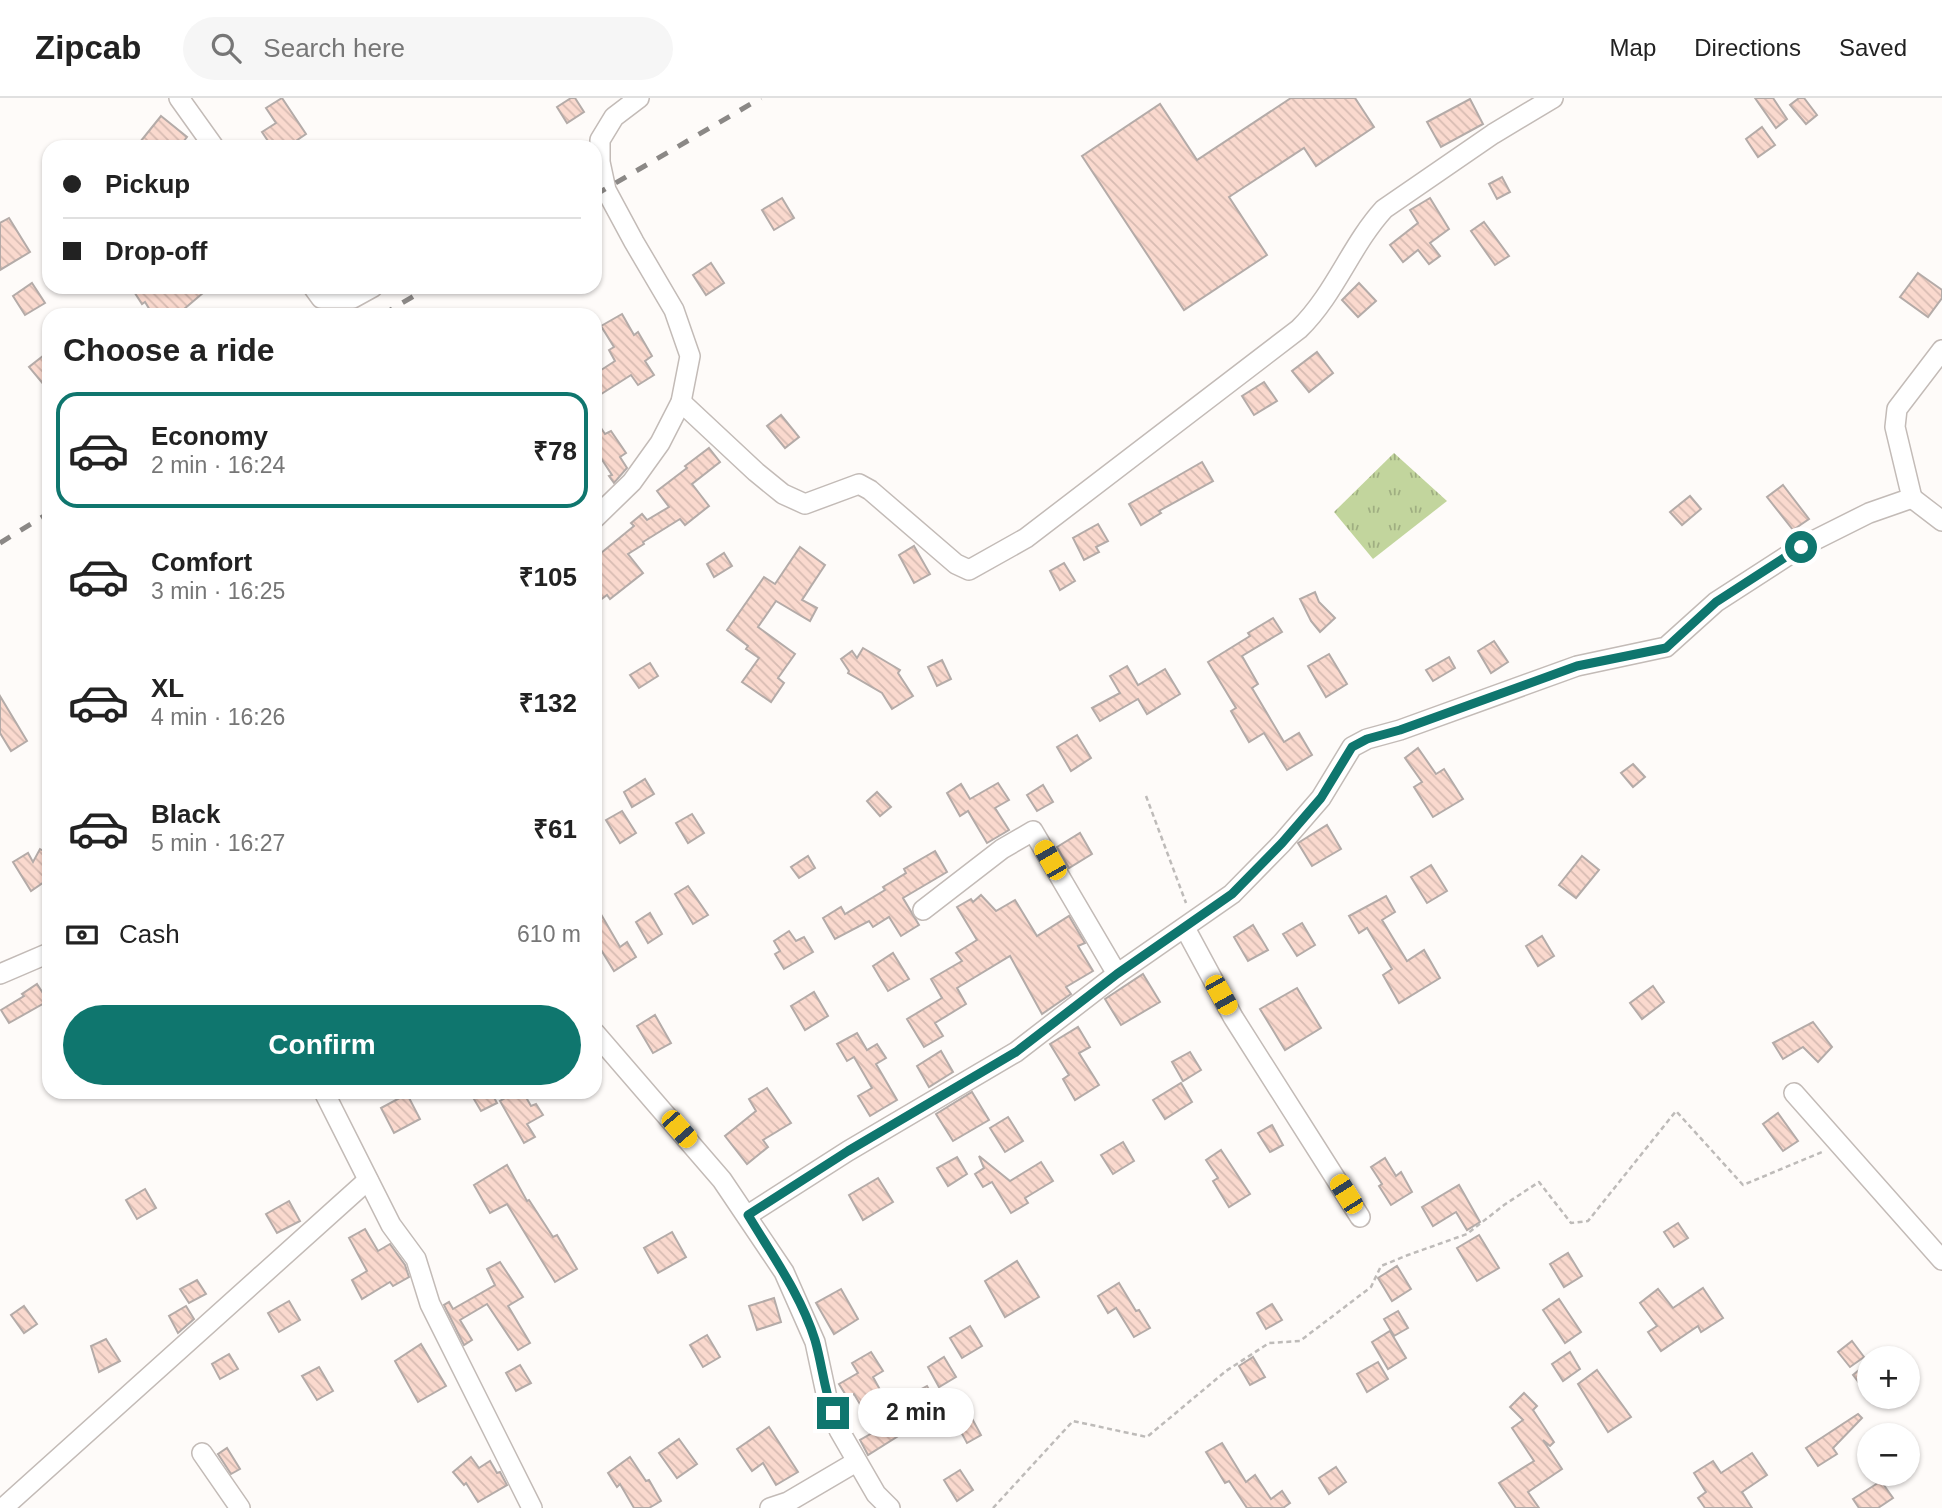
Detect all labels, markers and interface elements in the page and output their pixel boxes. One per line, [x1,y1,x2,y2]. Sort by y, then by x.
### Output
search box [183,17,673,80]
text: Zipcab [35,29,141,66]
icon: search [207,29,245,67]
text: Search here [263,33,405,63]
text: Map [1610,34,1656,61]
text: Directions [1694,34,1801,61]
text: Saved [1839,34,1907,61]
text: Pickup [105,169,190,199]
text: Drop-off [105,236,208,266]
text: Choose a ride [63,332,275,368]
icon: car [67,419,130,482]
text: Economy [151,421,268,451]
text: ₹78 [533,436,577,466]
text: 2 min · 16:24 [151,452,285,478]
route start [1785,531,1817,563]
icon: car [67,545,130,608]
text: Comfort [151,547,252,577]
text: ₹105 [519,562,577,592]
text: 3 min · 16:25 [151,578,285,604]
icon: car [67,671,130,734]
text: XL [151,673,184,703]
text: ₹132 [519,688,577,718]
text: 4 min · 16:26 [151,704,285,730]
icon: car [67,797,130,860]
text: Black [151,799,220,829]
text: ₹61 [533,814,577,844]
text: 5 min · 16:27 [151,830,285,856]
car [1031,837,1070,883]
icon: cash [63,916,101,954]
text: Cash [119,919,180,949]
text: 610 m [517,921,581,947]
car [1202,972,1241,1018]
button: Confirm [63,1005,581,1085]
car [658,1106,701,1152]
car [1326,1171,1367,1217]
map controls [1857,1346,1920,1486]
button: + [1857,1346,1920,1409]
callout: 2 min [858,1388,973,1438]
route end [817,1397,849,1429]
text: 2 min [886,1399,946,1425]
button: − [1857,1423,1920,1486]

